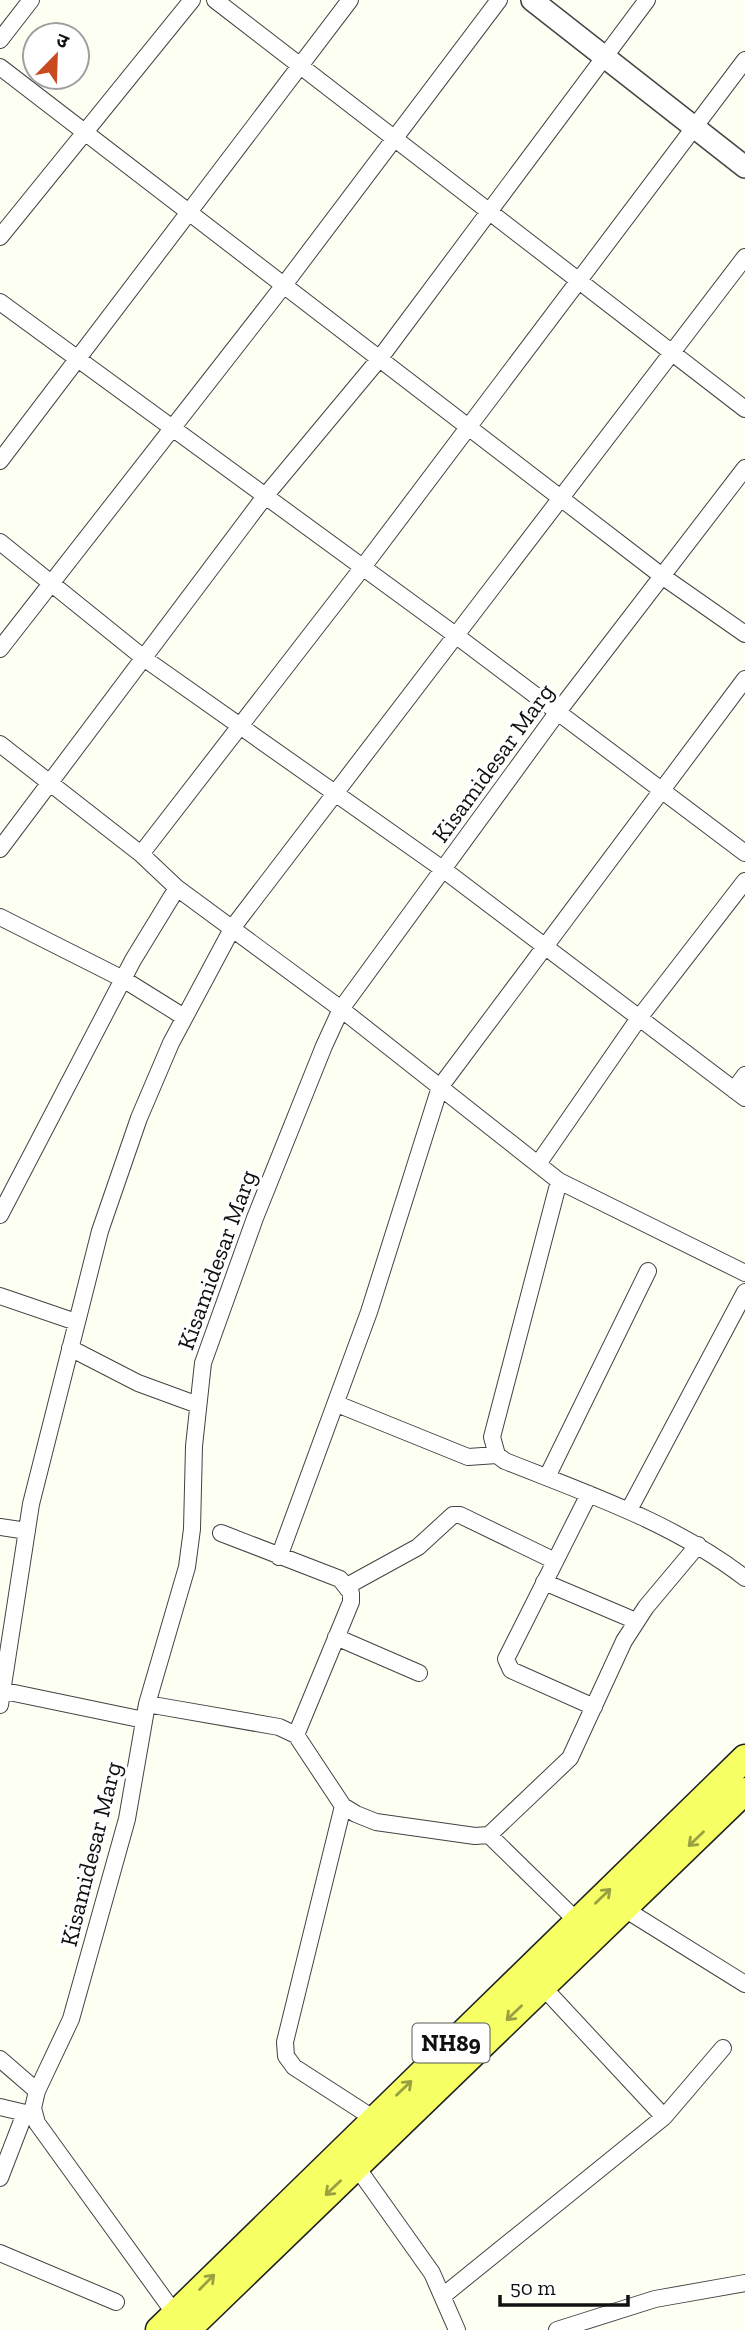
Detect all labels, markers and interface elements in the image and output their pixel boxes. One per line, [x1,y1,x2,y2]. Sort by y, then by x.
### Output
north arrow [21,21,91,91]
text: उ [53,28,73,54]
street label: Kisamidesar Marg [425,678,560,848]
street label: Kisamidesar Marg [171,1166,262,1354]
street label: Kisamidesar Marg [54,1759,127,1949]
one-way arrow [688,1830,705,1847]
one-way arrow [594,1887,611,1904]
one-way arrow [506,2005,523,2022]
road number: NH89 [412,2024,490,2062]
one-way arrow [395,2079,412,2096]
one-way arrow [325,2180,342,2197]
scale bar [500,2264,628,2308]
one-way arrow [199,2274,216,2291]
text: 50 m [510,2275,556,2300]

